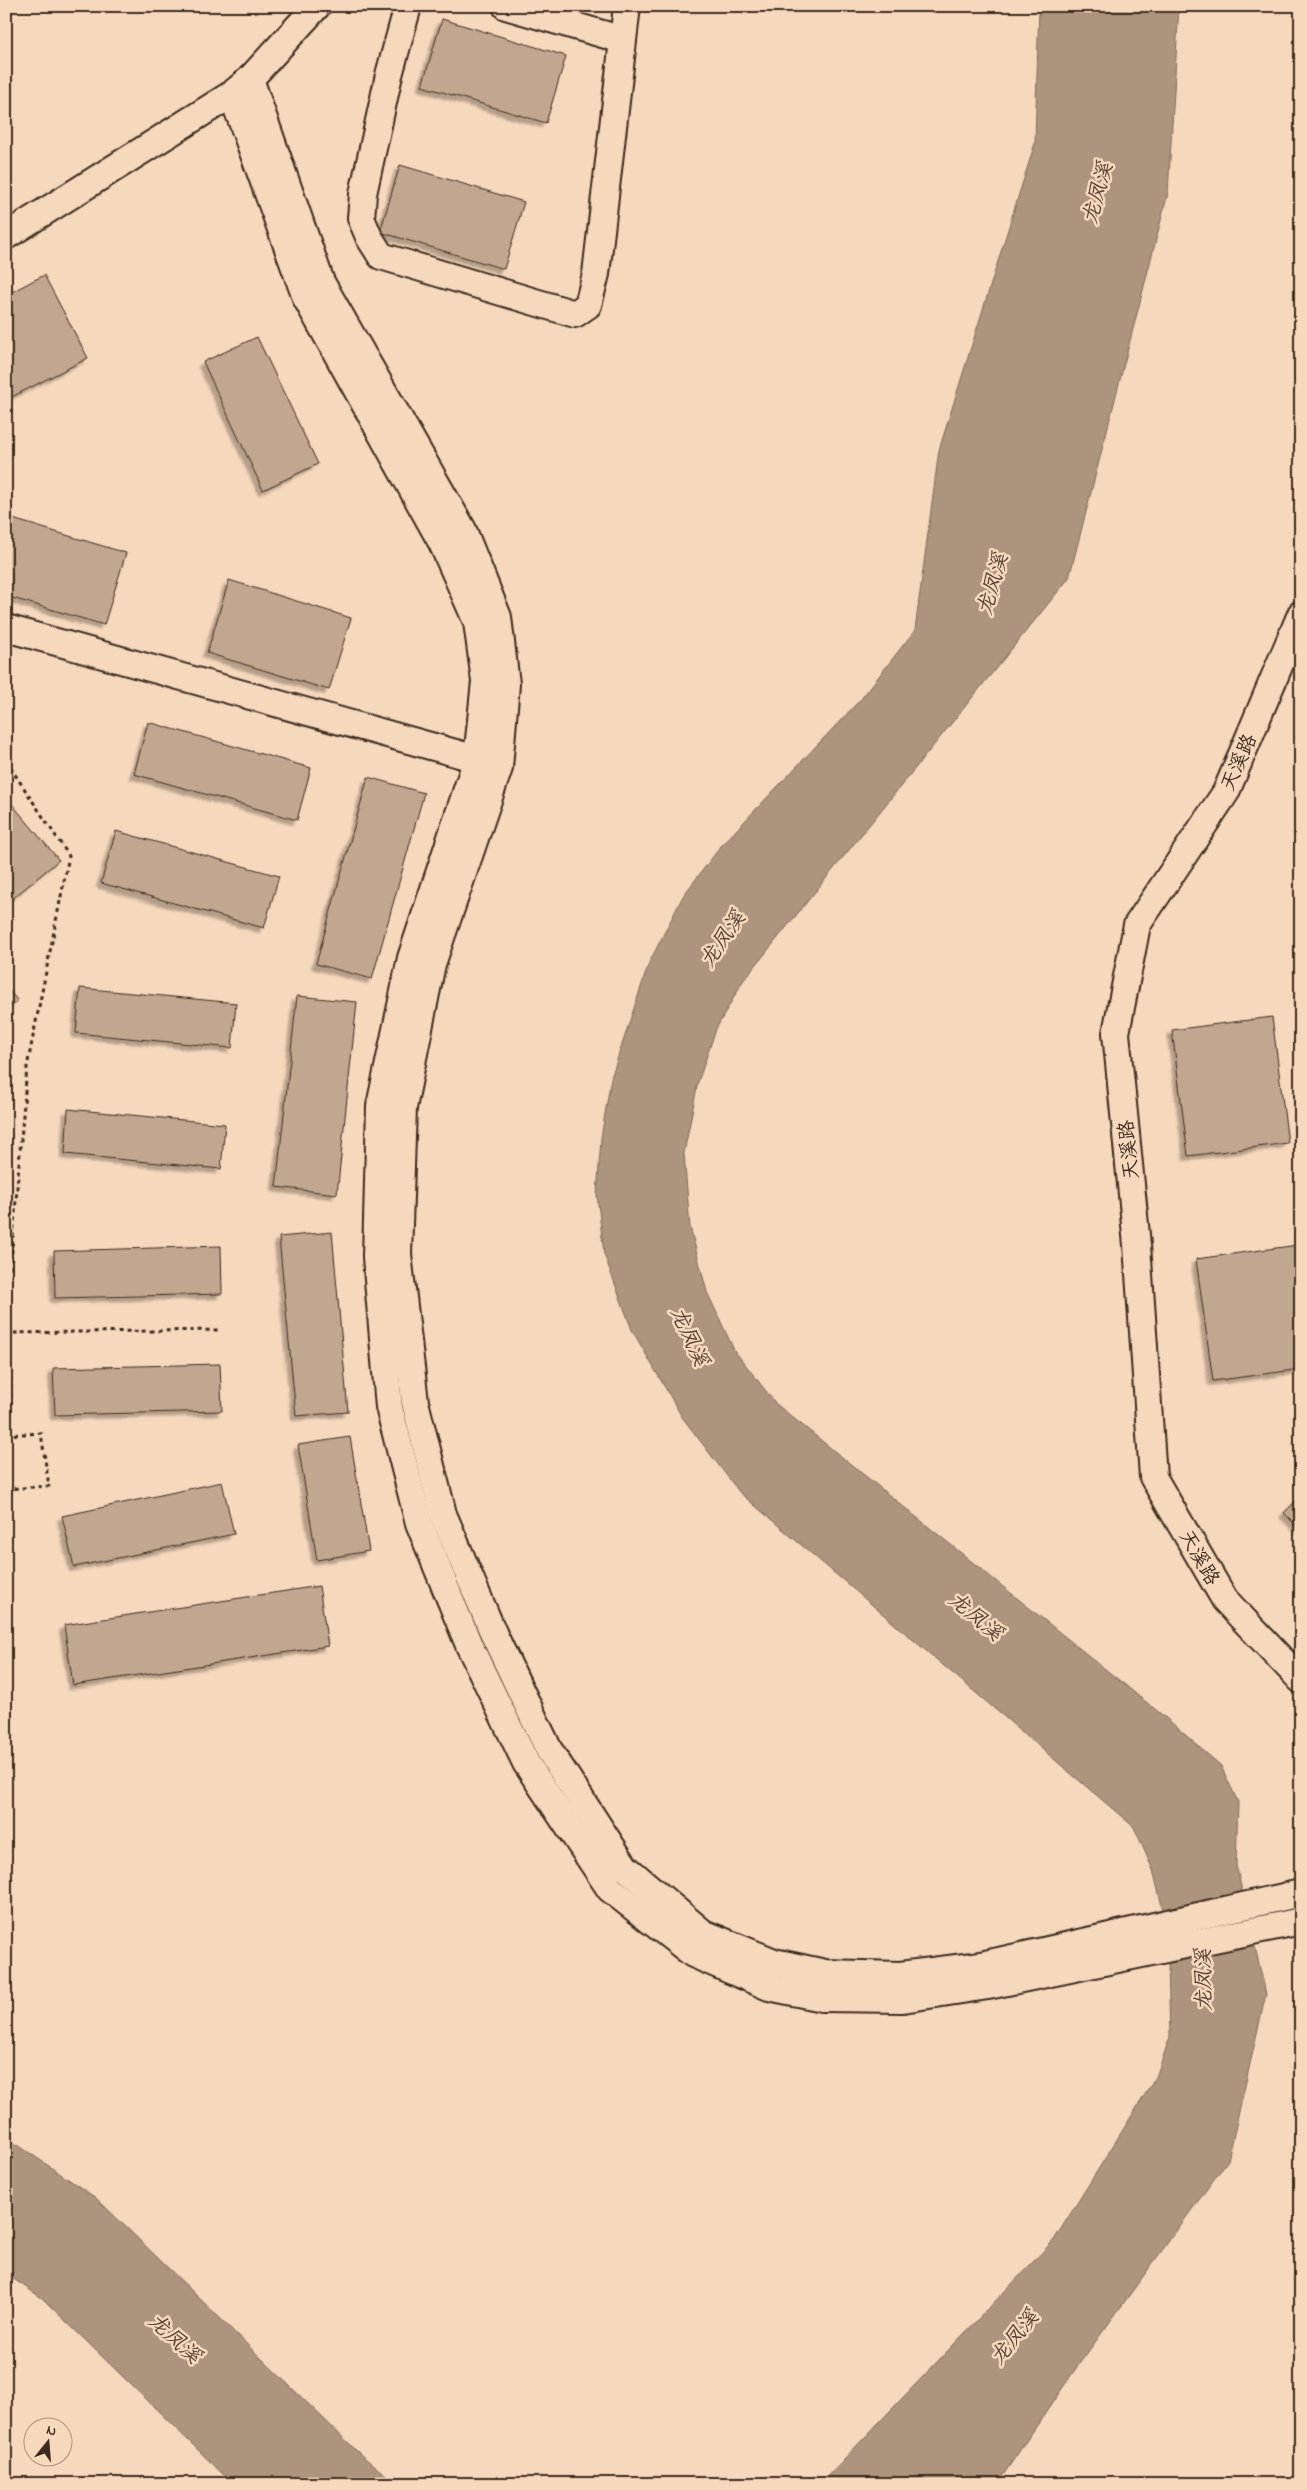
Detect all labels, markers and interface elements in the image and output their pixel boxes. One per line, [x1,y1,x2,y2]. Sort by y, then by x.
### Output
water label: 龙凤溪 [1076,158,1122,228]
water label: 龙凤溪 [971,549,1017,619]
street label: 天溪路 [1215,729,1266,796]
water label: 龙凤溪 [694,905,754,975]
street label: 天溪路 [1113,1117,1148,1181]
water label: 龙凤溪 [661,1302,716,1373]
street label: 天溪路 [1170,1525,1226,1592]
water label: 龙凤溪 [941,1586,1009,1650]
water label: 龙凤溪 [1189,1947,1221,2012]
water label: 龙凤溪 [984,2304,1048,2372]
water label: 龙凤溪 [140,2307,208,2372]
north arrow [22,2418,72,2468]
text: N [44,2420,59,2442]

